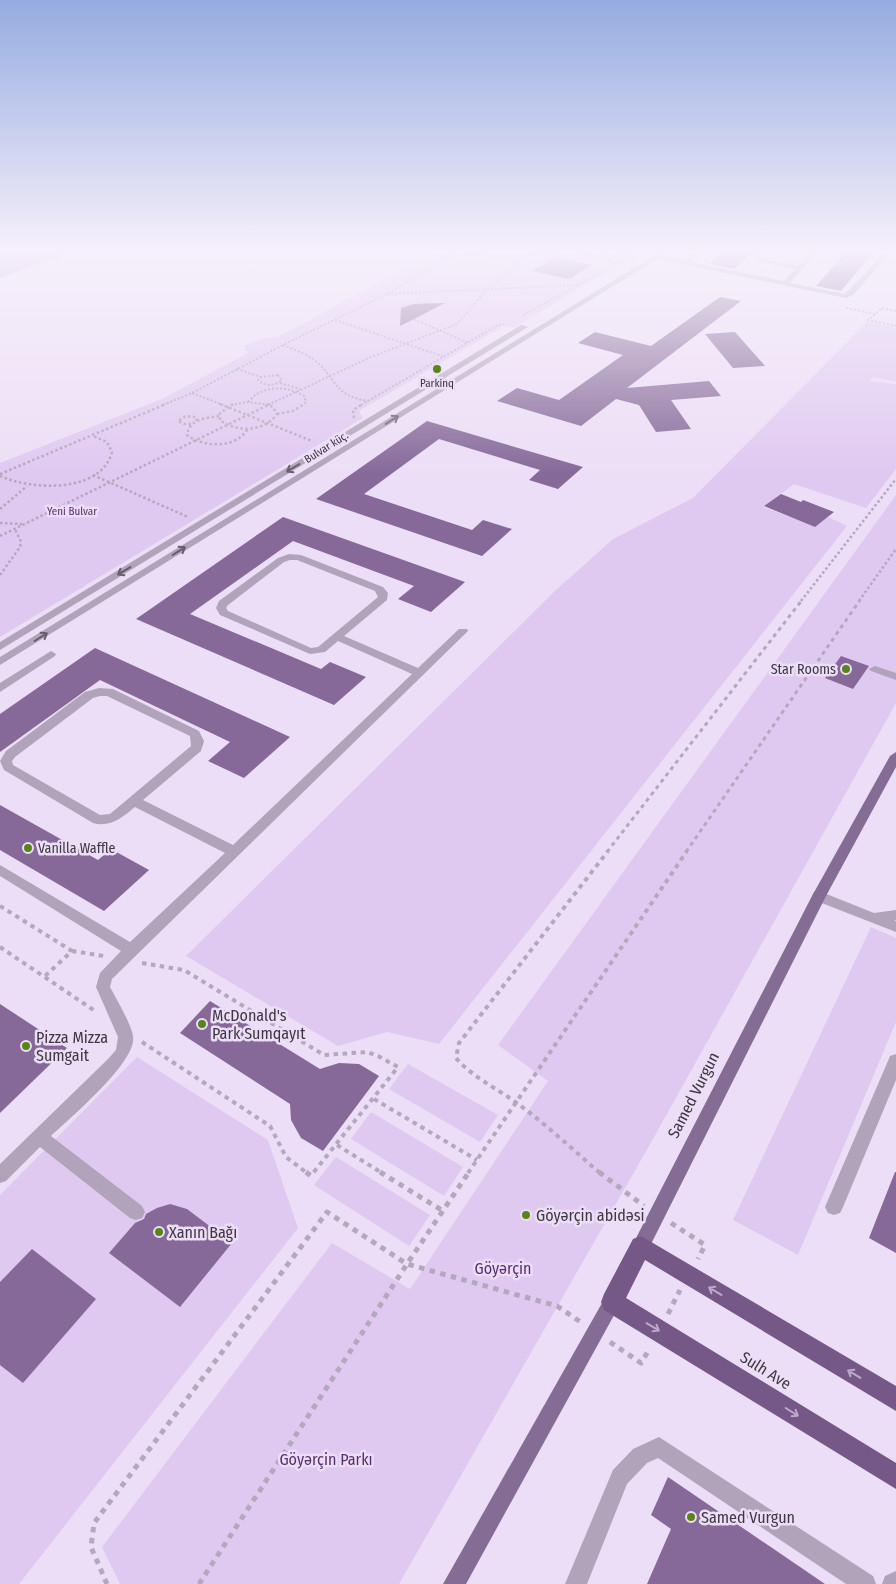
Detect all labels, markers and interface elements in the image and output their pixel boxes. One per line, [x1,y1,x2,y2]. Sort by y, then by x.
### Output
marker: Parkinq [431,363,443,375]
place label: Parkinq [420,377,454,390]
one-way arrow [385,414,399,424]
street label: Bulvar küç. [302,429,351,466]
one-way arrow [286,464,300,474]
park label: Yeni Bulvar [47,505,97,518]
one-way arrow [172,545,186,555]
one-way arrow [118,567,132,577]
one-way arrow [34,631,48,641]
place label: Star Rooms [771,661,836,678]
marker: Star Rooms [840,663,852,675]
place label: Vanilla Waffle [38,840,116,857]
marker: Vanilla Waffle [22,842,34,854]
place label: McDonald's Park Sumqayıt [212,1006,306,1043]
marker: McDonald's Park Sumqayıt [196,1018,208,1030]
place label: Pizza Mizza Sumgait [36,1028,108,1065]
marker: Pizza Mizza Sumgait [20,1040,32,1052]
street label: Samed Vurgun [664,1049,723,1141]
place label: Göyərçin abidəsi [536,1206,645,1225]
marker: Göyərçin abidəsi [520,1209,532,1221]
place label: Xanın Bağı [169,1223,237,1242]
marker: Xanın Bağı [153,1226,165,1238]
park label: Göyərçin [474,1259,532,1278]
one-way arrow [708,1285,722,1295]
one-way arrow [646,1323,660,1333]
street label: Sulh Ave [737,1348,795,1393]
one-way arrow [848,1369,862,1379]
one-way arrow [784,1408,798,1418]
park label: Göyərçin Parkı [279,1450,373,1469]
place label: Samed Vurgun [701,1508,795,1527]
marker: Samed Vurgun [685,1511,697,1523]

